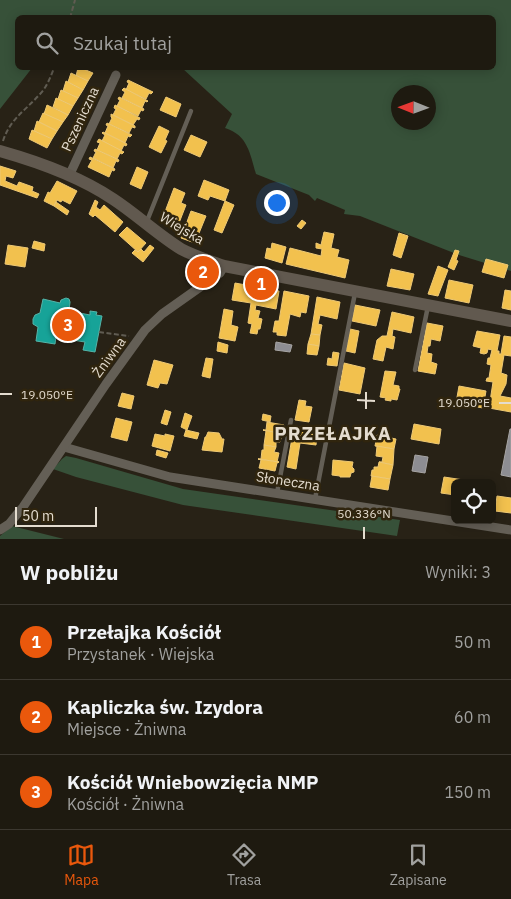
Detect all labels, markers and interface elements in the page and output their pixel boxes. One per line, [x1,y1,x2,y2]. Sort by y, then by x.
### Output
search box [15,15,496,70]
icon: search [33,29,61,57]
text: Szukaj tutaj [73,31,172,55]
street label: Pszeniczna [57,83,103,154]
north arrow [391,85,436,130]
your location [264,190,290,216]
street label: Wiejska [156,208,208,249]
pin: 2 [187,253,219,291]
pin: 1 [245,265,277,303]
pin: 3 [52,306,84,344]
street label: Żniwna [88,333,130,381]
text: 19.050°E [21,387,73,402]
text: 19.050°E [438,395,490,410]
district label: PRZEŁAJKA [274,421,392,445]
street label: Słoneczna [255,467,322,495]
map controls [451,479,496,524]
button: locate [451,479,496,524]
scale bar [15,504,98,527]
text: 50.336°N [337,506,391,521]
text: 50 m [22,507,54,525]
text: W pobliżu [20,558,119,586]
text: Wyniki: 3 [425,562,491,582]
text: Przełajka Kościół [67,620,221,644]
text: 1 [31,632,41,652]
text: 50 m [454,632,491,652]
text: Przystanek · Wiejska [67,644,214,664]
text: Kapliczka św. Izydora [67,695,263,719]
text: 2 [31,707,41,727]
text: 60 m [454,707,491,727]
text: Miejsce · Żniwna [67,719,186,739]
text: Kościół Wniebowzięcia NMP [67,770,319,794]
text: 3 [31,782,41,802]
text: 150 m [444,782,491,802]
text: Kościół · Żniwna [67,794,184,814]
tab: Mapa [64,841,99,889]
tab: Trasa [227,841,261,889]
tab: Zapisane [390,841,447,889]

